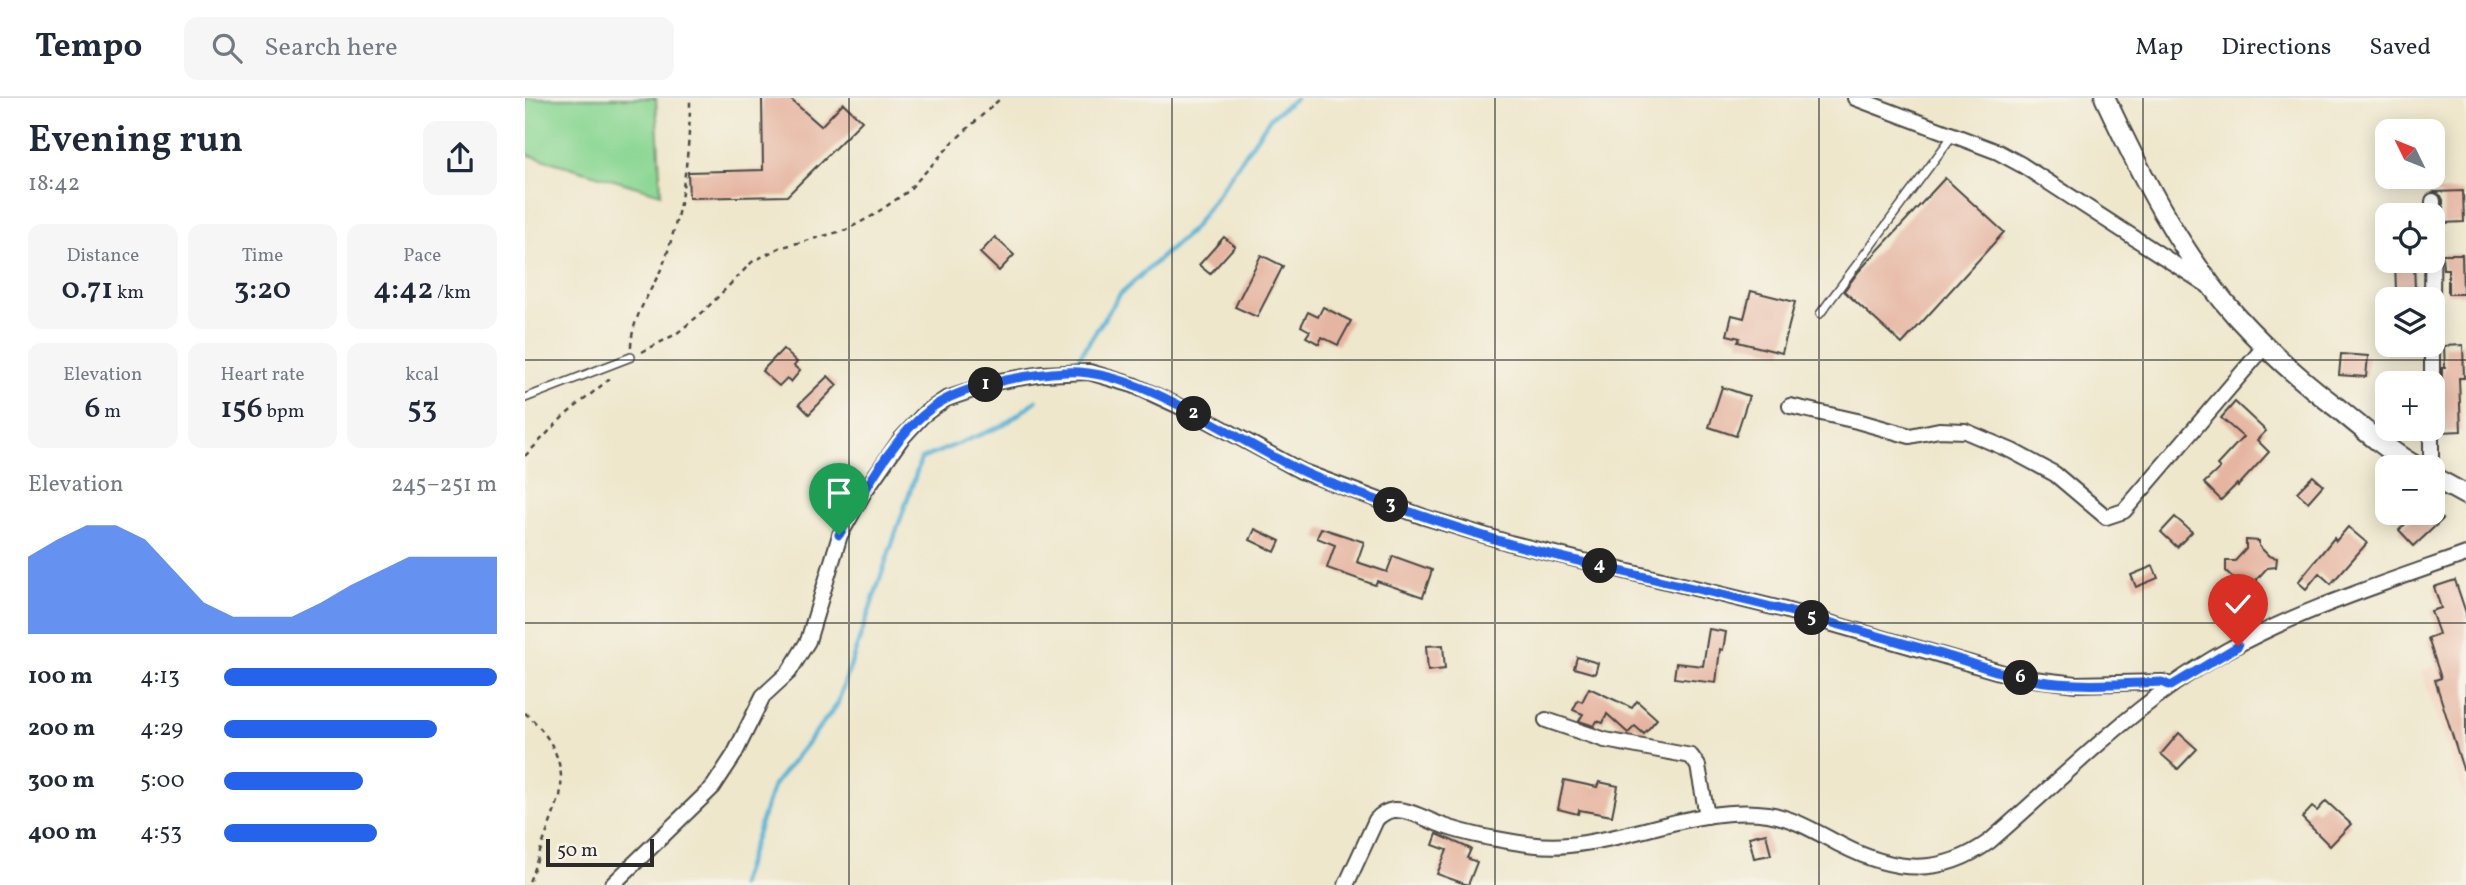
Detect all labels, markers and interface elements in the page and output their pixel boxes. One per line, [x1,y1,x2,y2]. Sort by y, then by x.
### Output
search box [184,17,674,80]
text: Tempo [35,25,142,71]
icon: search [208,29,246,67]
text: Search here [264,30,398,66]
text: Map [2135,31,2183,65]
text: Directions [2221,31,2331,65]
text: Saved [2369,31,2431,65]
text: Evening run [28,115,243,168]
north arrow [2375,119,2445,189]
map controls [2375,119,2445,525]
button: share [423,121,497,195]
text: 18:42 [28,168,80,200]
button: locate [2375,203,2445,273]
text: Distance [66,243,139,269]
text: Time [242,243,283,269]
text: Pace [403,243,441,269]
text: 0.71 [61,269,113,311]
text: 3:20 [234,269,291,311]
text: 4:42 [373,269,433,311]
text: km [113,280,144,306]
text: /km [433,280,471,306]
button: layers [2375,287,2445,357]
text: Elevation [63,362,142,388]
text: Heart rate [221,362,304,388]
text: kcal [405,362,439,388]
pin: 1 [969,368,1003,402]
text: 1 [982,371,989,397]
button: + [2375,371,2445,441]
text: 6 [85,388,101,430]
text: 156 [220,388,263,430]
text: 53 [407,388,437,430]
pin: 2 [1177,396,1211,432]
text: m [101,399,121,425]
text: bpm [263,399,305,425]
text: 2 [1189,400,1198,426]
button: − [2375,455,2445,525]
pin [809,463,869,535]
text: Elevation [28,469,124,501]
text: 245–251 m [391,469,497,501]
icon: arrive [820,474,858,512]
pin: 3 [1373,488,1409,522]
text: 3 [1386,491,1395,517]
pin: 4 [1583,548,1617,584]
text: 4 [1594,552,1605,578]
pin [2208,574,2268,646]
icon: check [2219,585,2257,623]
pin: 5 [1795,601,1829,636]
text: 5 [1807,604,1816,630]
pin: 6 [2003,660,2039,696]
text: 100 m [28,661,93,693]
text: 4:13 [140,661,180,693]
text: 6 [2015,664,2026,690]
text: 200 m [28,713,95,745]
text: 4:29 [140,713,183,745]
text: 300 m [28,765,95,797]
text: 5:00 [140,765,185,797]
text: 400 m [28,817,97,849]
text: 4:53 [140,817,182,849]
scale bar [546,836,655,868]
text: 50 m [557,838,598,864]

